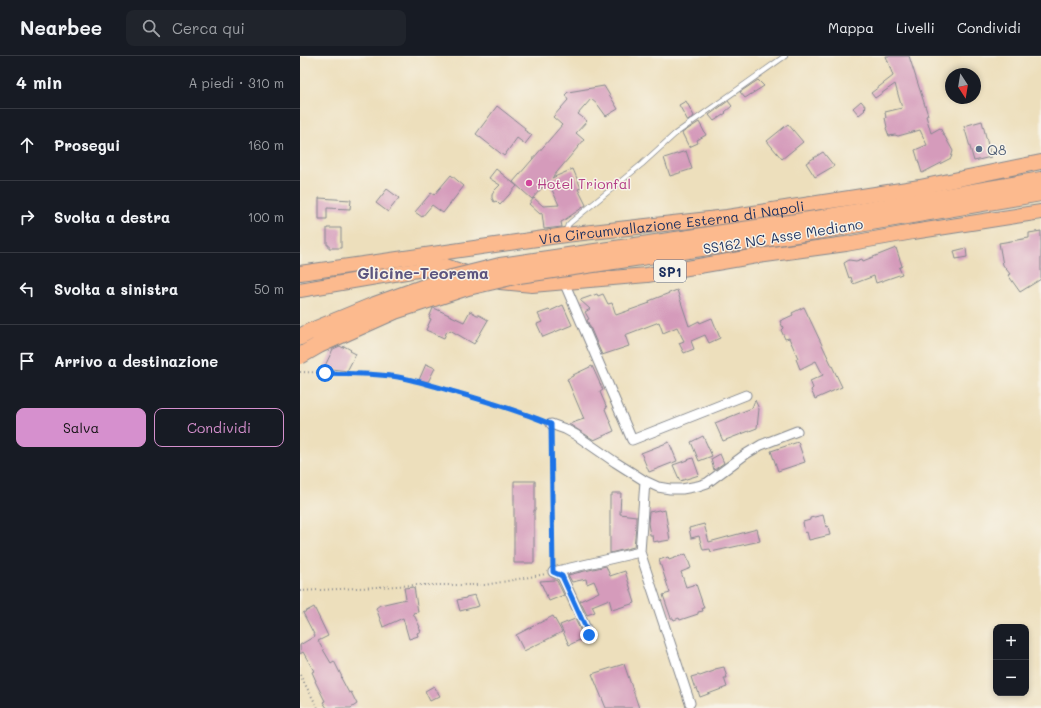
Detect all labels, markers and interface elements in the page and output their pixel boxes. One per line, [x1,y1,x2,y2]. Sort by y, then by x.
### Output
search box [126,10,406,46]
text: Nearbee [20,15,102,40]
icon: search [140,17,162,39]
text: Cerca qui [172,18,245,38]
text: Mappa [828,18,874,37]
text: Livelli [896,18,935,37]
text: Condividi [957,18,1021,37]
north arrow [945,68,981,104]
text: 4 min [16,71,62,93]
text: A piedi · 310 m [189,74,284,91]
icon: ahead [16,134,38,156]
text: Prosegui [54,135,120,155]
text: 160 m [248,136,284,153]
place label: Q8 [987,140,1006,159]
marker: Q8 [974,144,984,154]
place label: Hotel Trionfal [537,174,631,193]
marker: Hotel Trionfal [524,178,534,188]
street label: Via Circumvallazione Esterna di Napoli [538,196,806,248]
icon: right [16,206,38,228]
text: Svolta a destra [54,207,170,227]
text: 100 m [248,208,284,225]
street label: SS162 NC Asse Mediano [702,214,864,258]
road number: SP1 [654,260,686,282]
district label: Glicine-Teorema [357,262,489,283]
icon: left [16,278,38,300]
text: Svolta a sinistra [54,279,178,299]
text: 50 m [254,280,284,297]
icon: arrive [16,350,38,372]
text: Arrivo a destinazione [54,351,218,371]
route start [316,364,334,382]
button: Salva [16,408,146,447]
button: Condividi [154,408,284,447]
map controls [993,624,1029,696]
button: + [993,624,1029,660]
route end [580,626,598,644]
button: − [993,660,1029,696]

